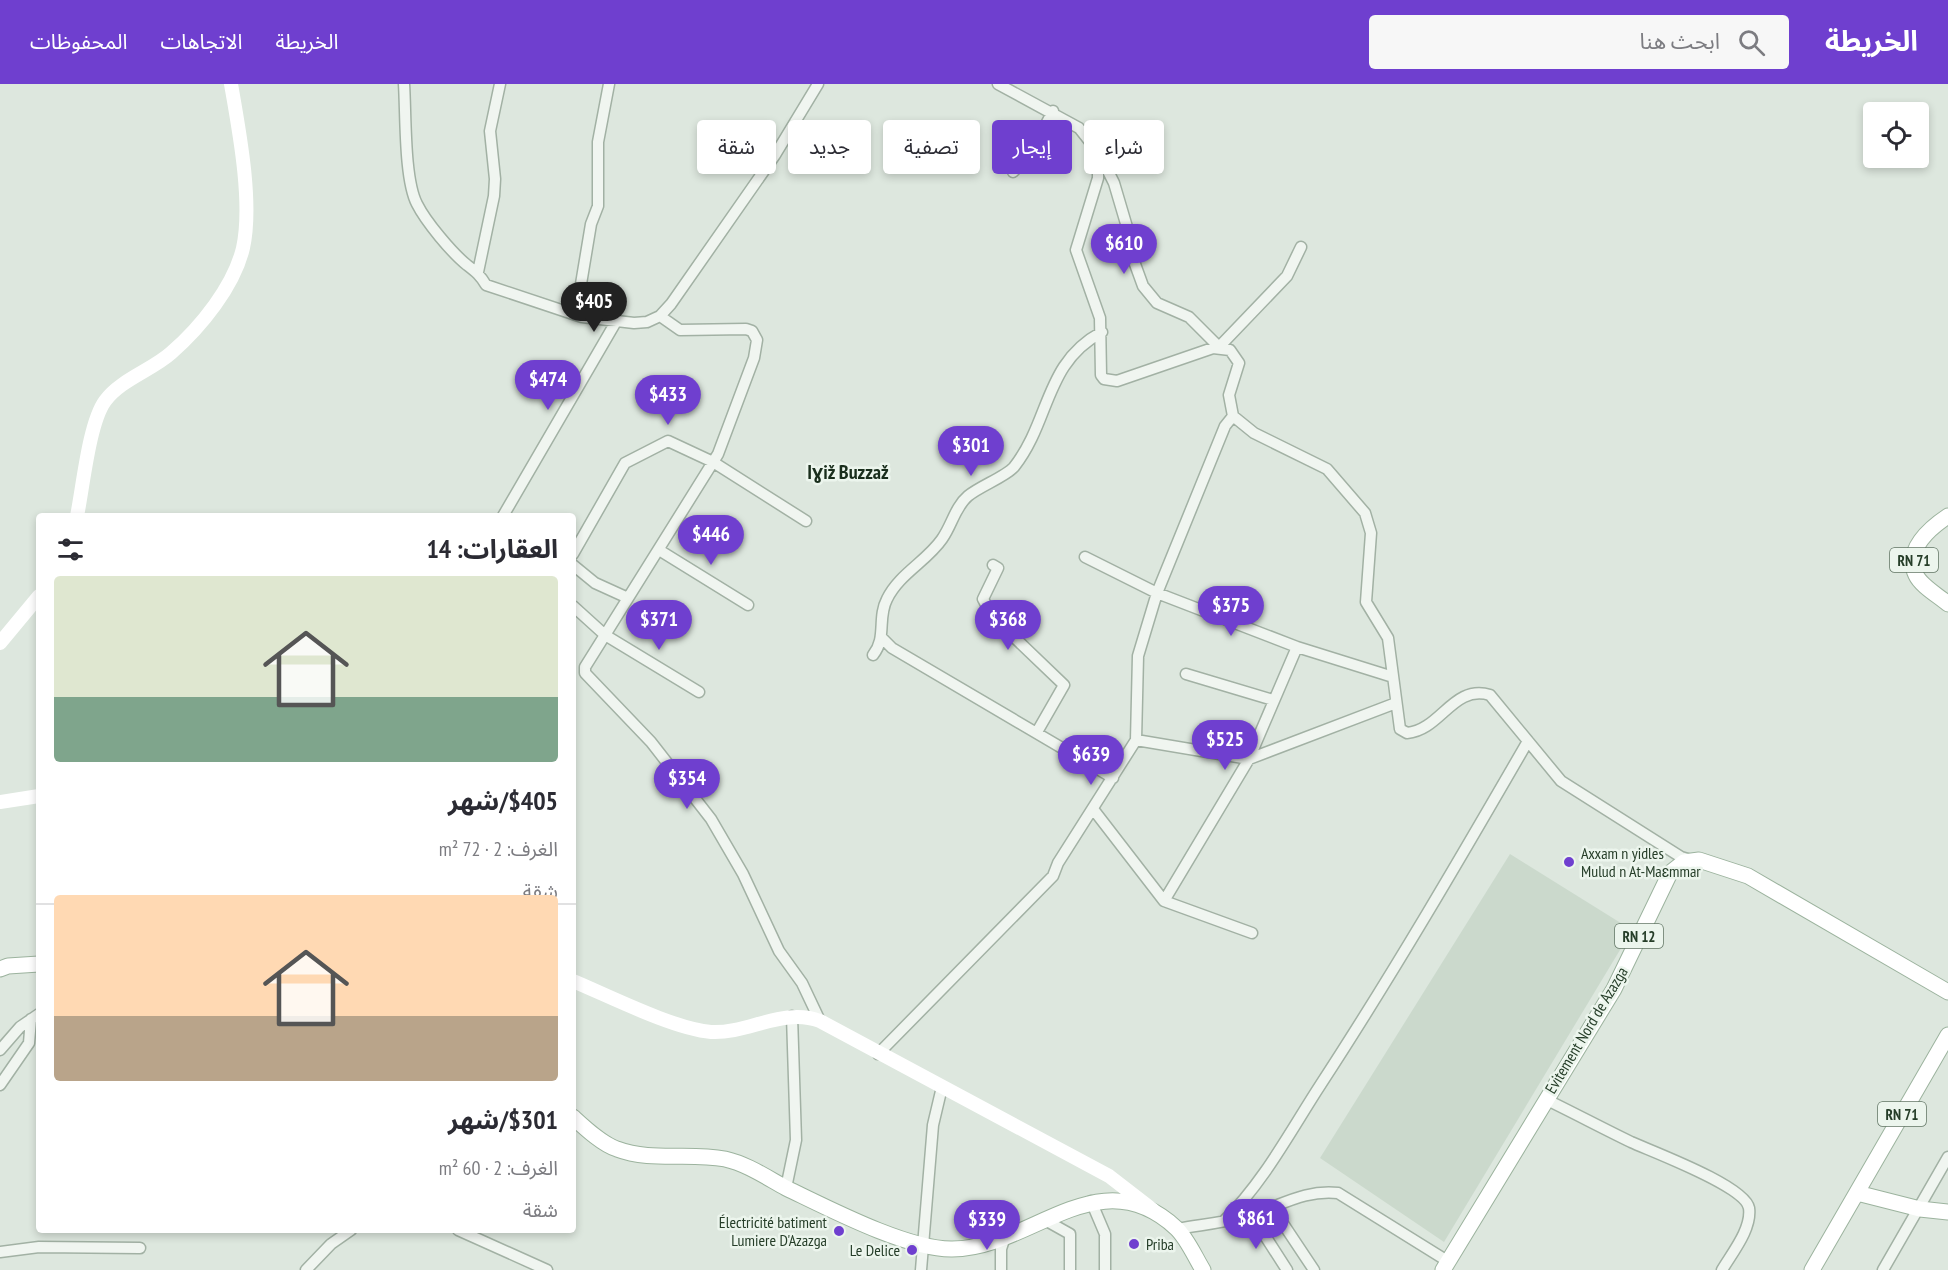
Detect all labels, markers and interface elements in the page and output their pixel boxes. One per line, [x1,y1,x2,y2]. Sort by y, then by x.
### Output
search box [1369,15,1789,69]
text: الخريطة [1825,22,1918,59]
icon: search [1735,26,1768,59]
text: ابحث هنا [1640,27,1720,55]
text: المحفوظات [30,28,127,55]
text: الاتجاهات [160,28,242,55]
text: الخريطة [275,28,338,55]
map controls [1863,102,1929,168]
button: locate [1863,102,1929,168]
chip: شقة [697,120,776,174]
chip: جديد [788,120,871,174]
chip: تصفية [883,120,980,174]
chip: إيجار [992,120,1072,174]
chip: شراء [1084,120,1164,174]
pin: $610 [1088,224,1160,275]
text: $610 [1105,230,1143,256]
pin: $405 [558,282,630,333]
text: $405 [575,288,613,314]
pin: $474 [512,360,584,411]
text: $474 [529,366,567,392]
pin: $433 [632,375,704,426]
text: $433 [649,381,687,407]
pin: $301 [935,426,1007,477]
text: $301 [952,432,990,458]
district label: Iɣiž Buzzaž [807,459,889,485]
pin: $446 [675,515,747,566]
text: $446 [692,521,730,547]
text: العقارات: 14 [426,532,558,565]
icon: filters [54,533,87,566]
road number: RN 71 [1890,548,1938,572]
pin: $375 [1195,586,1267,637]
text: $375 [1212,592,1250,618]
pin: $371 [623,600,695,651]
pin: $368 [972,600,1044,651]
text: $371 [640,606,678,632]
text: $368 [989,606,1027,632]
icon: home [252,615,360,723]
pin: $525 [1189,720,1261,771]
text: $525 [1206,726,1244,752]
pin: $639 [1055,735,1127,786]
text: $639 [1072,741,1110,767]
pin: $354 [651,759,723,810]
text: $354 [668,765,706,791]
text: $405/شهر [448,784,558,817]
text: الغرف: 2 · 72 m² [439,836,558,862]
place label: Axxam n yidles Mulud n At-Maɛmmar [1581,843,1701,881]
marker: Axxam n yidles Mulud n At-Maɛmmar [1562,855,1576,869]
text: شقة [523,878,558,904]
road number: RN 12 [1615,924,1663,948]
icon: home [252,934,360,1042]
street label: Evitement Nord de Azazga [1540,963,1632,1097]
road number: RN 71 [1878,1102,1926,1126]
text: $301/شهر [448,1103,558,1136]
text: الغرف: 2 · 60 m² [439,1155,558,1181]
text: شقة [523,1197,558,1223]
pin: $861 [1220,1199,1292,1250]
pin: $339 [951,1200,1023,1251]
text: $861 [1237,1205,1275,1231]
text: $339 [968,1206,1006,1232]
place label: Électricité batiment Lumiere D'Azazga [719,1212,828,1250]
marker: Électricité batiment Lumiere D'Azazga [832,1224,846,1238]
place label: Priba [1146,1234,1174,1254]
marker: Priba [1127,1237,1141,1251]
place label: Le Delice [850,1240,900,1260]
marker: Le Delice [905,1243,919,1257]

